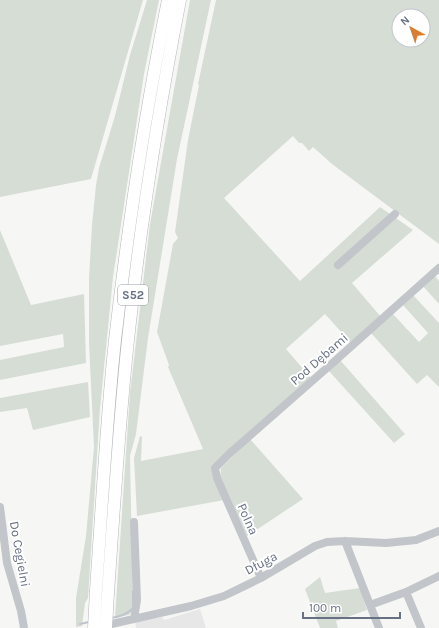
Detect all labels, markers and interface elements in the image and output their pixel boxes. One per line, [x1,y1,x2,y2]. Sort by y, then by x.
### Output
north arrow [391,8,431,48]
text: N [398,13,412,28]
road number: S52 [118,285,148,305]
street label: Pod Dębami [287,330,351,388]
street label: Polna [234,501,262,537]
street label: Do Cegielni [7,520,33,588]
street label: Długa [242,548,280,578]
scale bar [303,594,400,620]
text: 100 m [309,601,341,615]

